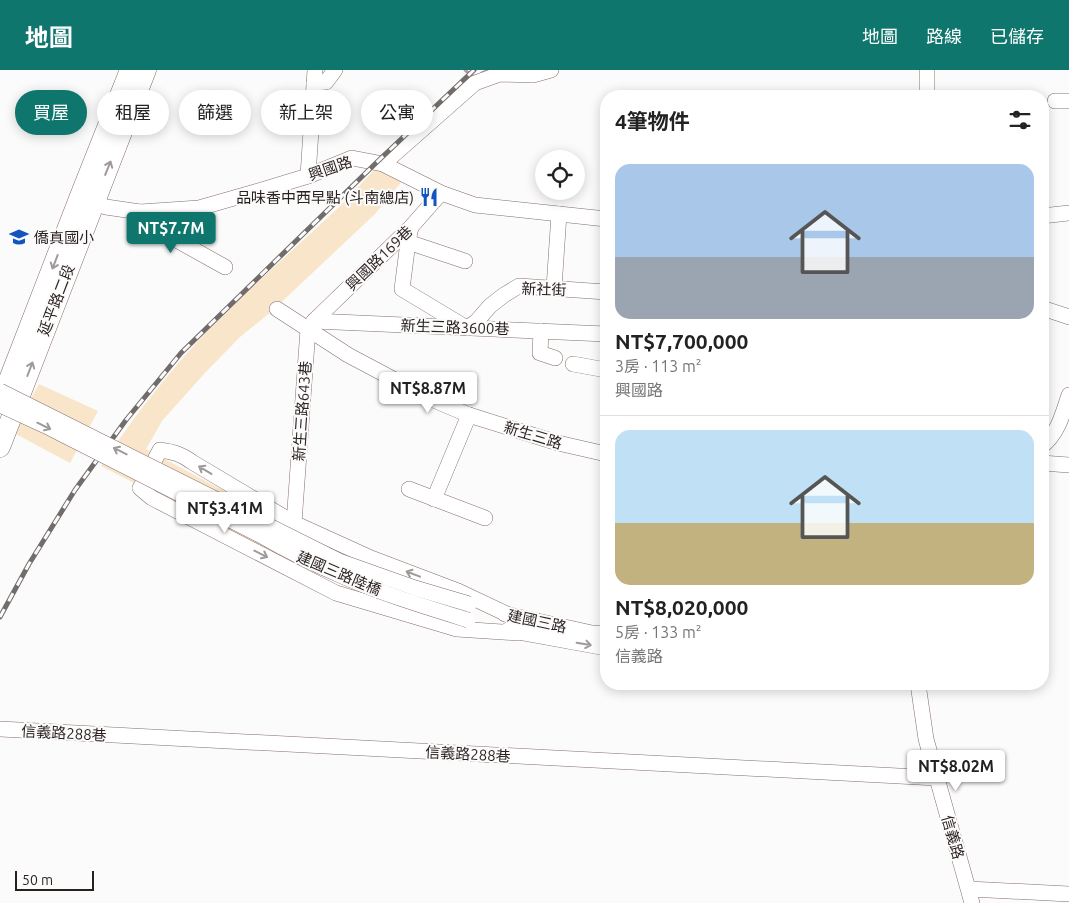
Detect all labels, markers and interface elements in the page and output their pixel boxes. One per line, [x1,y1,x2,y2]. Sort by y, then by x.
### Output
text: 地圖 [25,24,73,51]
text: 地圖 [862,26,898,46]
text: 路線 [926,26,962,46]
text: 已儲存 [990,26,1044,46]
chip: 買屋 [15,90,87,135]
chip: 租屋 [97,90,169,135]
chip: 篩選 [179,90,251,135]
chip: 新上架 [261,90,351,135]
chip: 公寓 [361,90,433,135]
icon: filters [1006,106,1034,134]
text: 4筆物件 [615,109,690,133]
map controls [535,150,585,200]
button: locate [535,150,585,200]
street label: 興國路 [306,153,354,183]
one-way arrow [103,161,113,176]
restaurant icon: 品味香中西早點 (斗南總店) [418,186,440,208]
place label: 品味香中西早點 (斗南總店) [236,189,414,206]
icon: home [780,197,870,287]
pin: NT$7.7M [125,212,217,254]
text: NT$7.7M [138,219,204,237]
street label: 興國路169巷 [342,222,416,294]
school or university icon: 僑真國小 [8,226,30,248]
place label: 僑真國小 [34,229,94,246]
one-way arrow [50,254,59,269]
street label: 延平路二段 [35,262,77,338]
street label: 新社街 [521,280,567,298]
street label: 新生三路3600巷 [400,317,510,337]
text: NT$7,700,000 [615,329,748,353]
text: 3房 · 113 m² [615,357,702,375]
street label: 新生三路643巷 [290,360,314,462]
one-way arrow [26,362,35,377]
pin: NT$8.87M [376,372,480,414]
text: NT$8.87M [390,379,466,397]
text: 興國路 [615,381,663,399]
street label: 新生三路 [502,418,564,452]
one-way arrow [36,422,51,431]
one-way arrow [113,446,128,456]
icon: home [780,462,870,552]
one-way arrow [199,464,213,474]
pin: NT$3.41M [173,492,277,534]
text: NT$3.41M [187,499,263,517]
street label: 建國三路陸橋 [294,548,384,598]
one-way arrow [254,549,269,559]
one-way arrow [405,569,421,578]
text: NT$8,020,000 [615,595,748,619]
street label: 建國三路 [506,606,568,636]
text: 5房 · 133 m² [615,623,702,641]
one-way arrow [576,640,592,650]
text: 信義路 [615,647,663,665]
street label: 信義路288巷 [21,722,107,744]
street label: 信義路288巷 [425,743,511,765]
pin: NT$8.02M [904,750,1008,792]
text: NT$8.02M [918,757,994,775]
street label: 信義路 [939,813,967,861]
scale bar [15,868,94,891]
text: 50 m [22,872,53,888]

